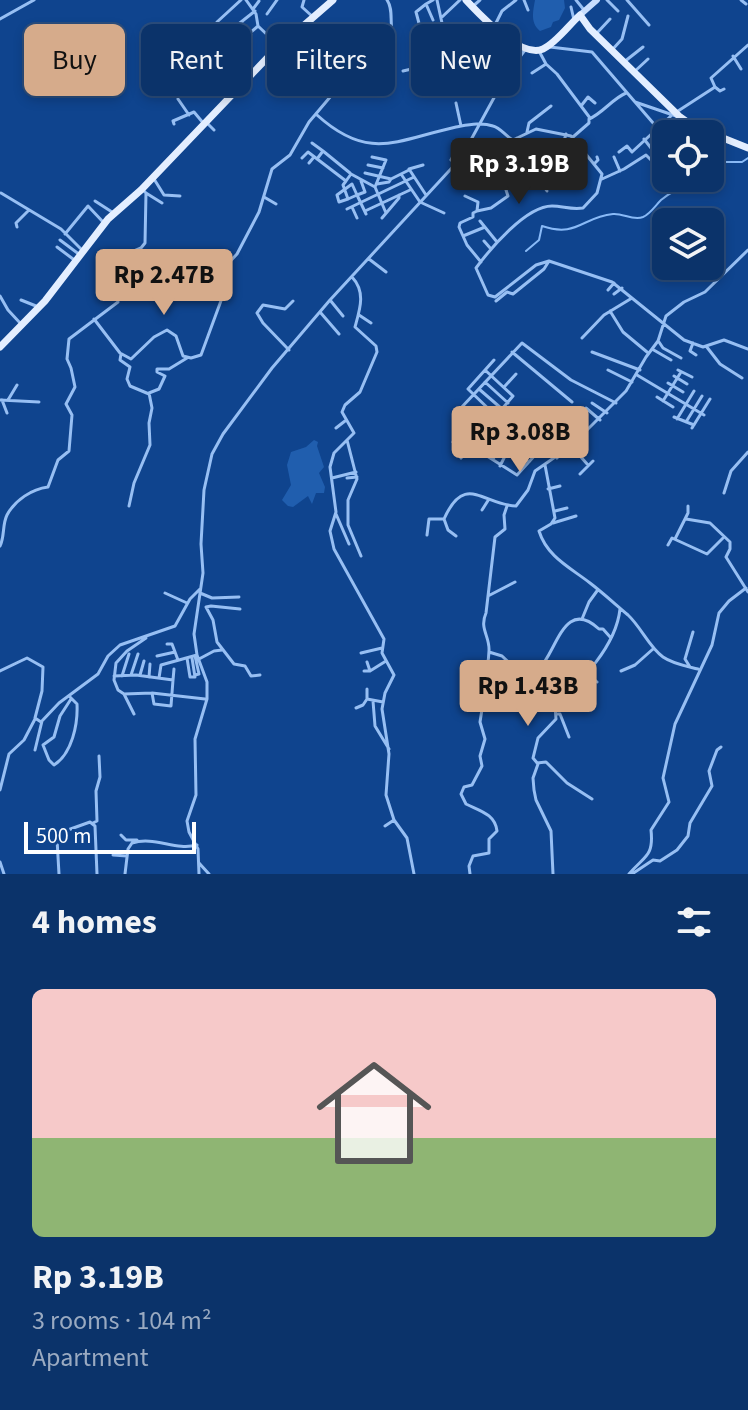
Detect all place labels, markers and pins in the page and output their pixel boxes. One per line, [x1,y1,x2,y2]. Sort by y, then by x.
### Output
pin: Rp 3.19B [436,138,602,206]
pin: Rp 2.47B [81,249,247,317]
pin: Rp 3.08B [437,406,603,474]
pin: Rp 1.43B [445,660,611,728]

